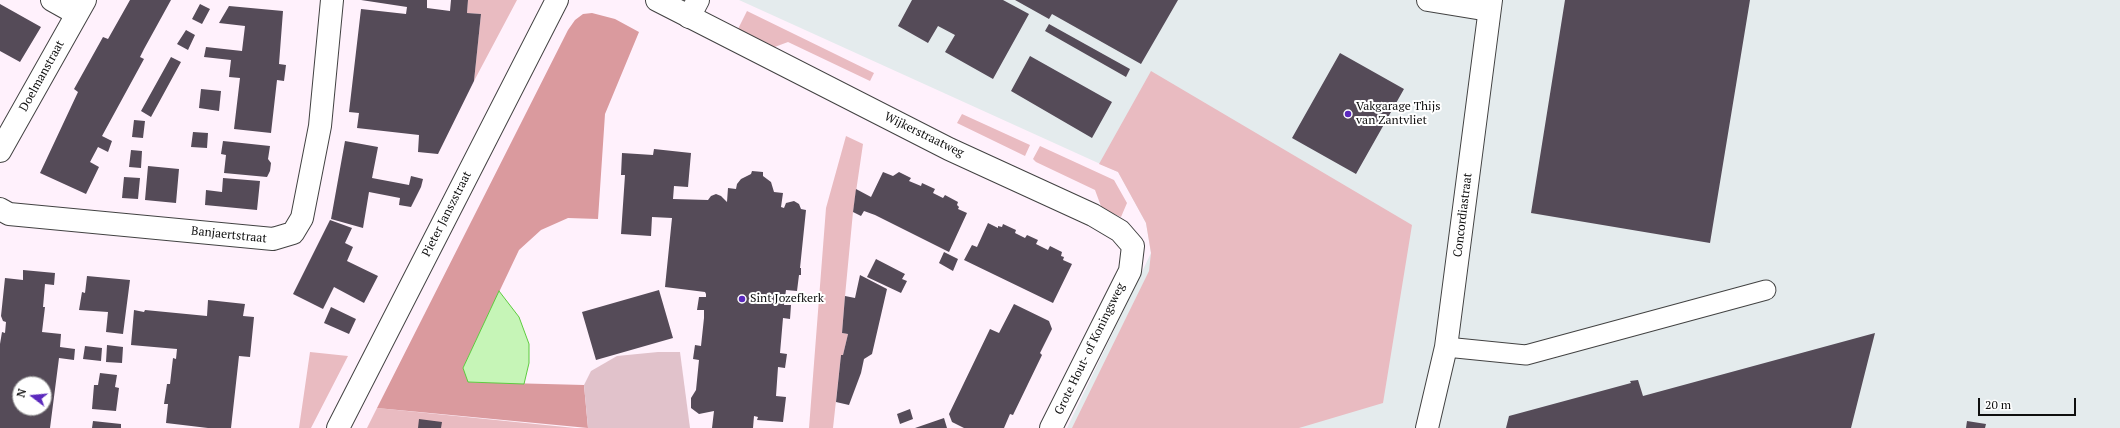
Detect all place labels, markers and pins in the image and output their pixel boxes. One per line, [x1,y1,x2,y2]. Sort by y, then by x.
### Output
place label: Vakgarage Thijs van Zantvliet [1356,100,1440,128]
marker: Vakgarage Thijs van Zantvliet [1343,109,1353,119]
place label: Sint Jozefkerk [750,292,824,306]
marker: Sint Jozefkerk [737,294,747,304]

